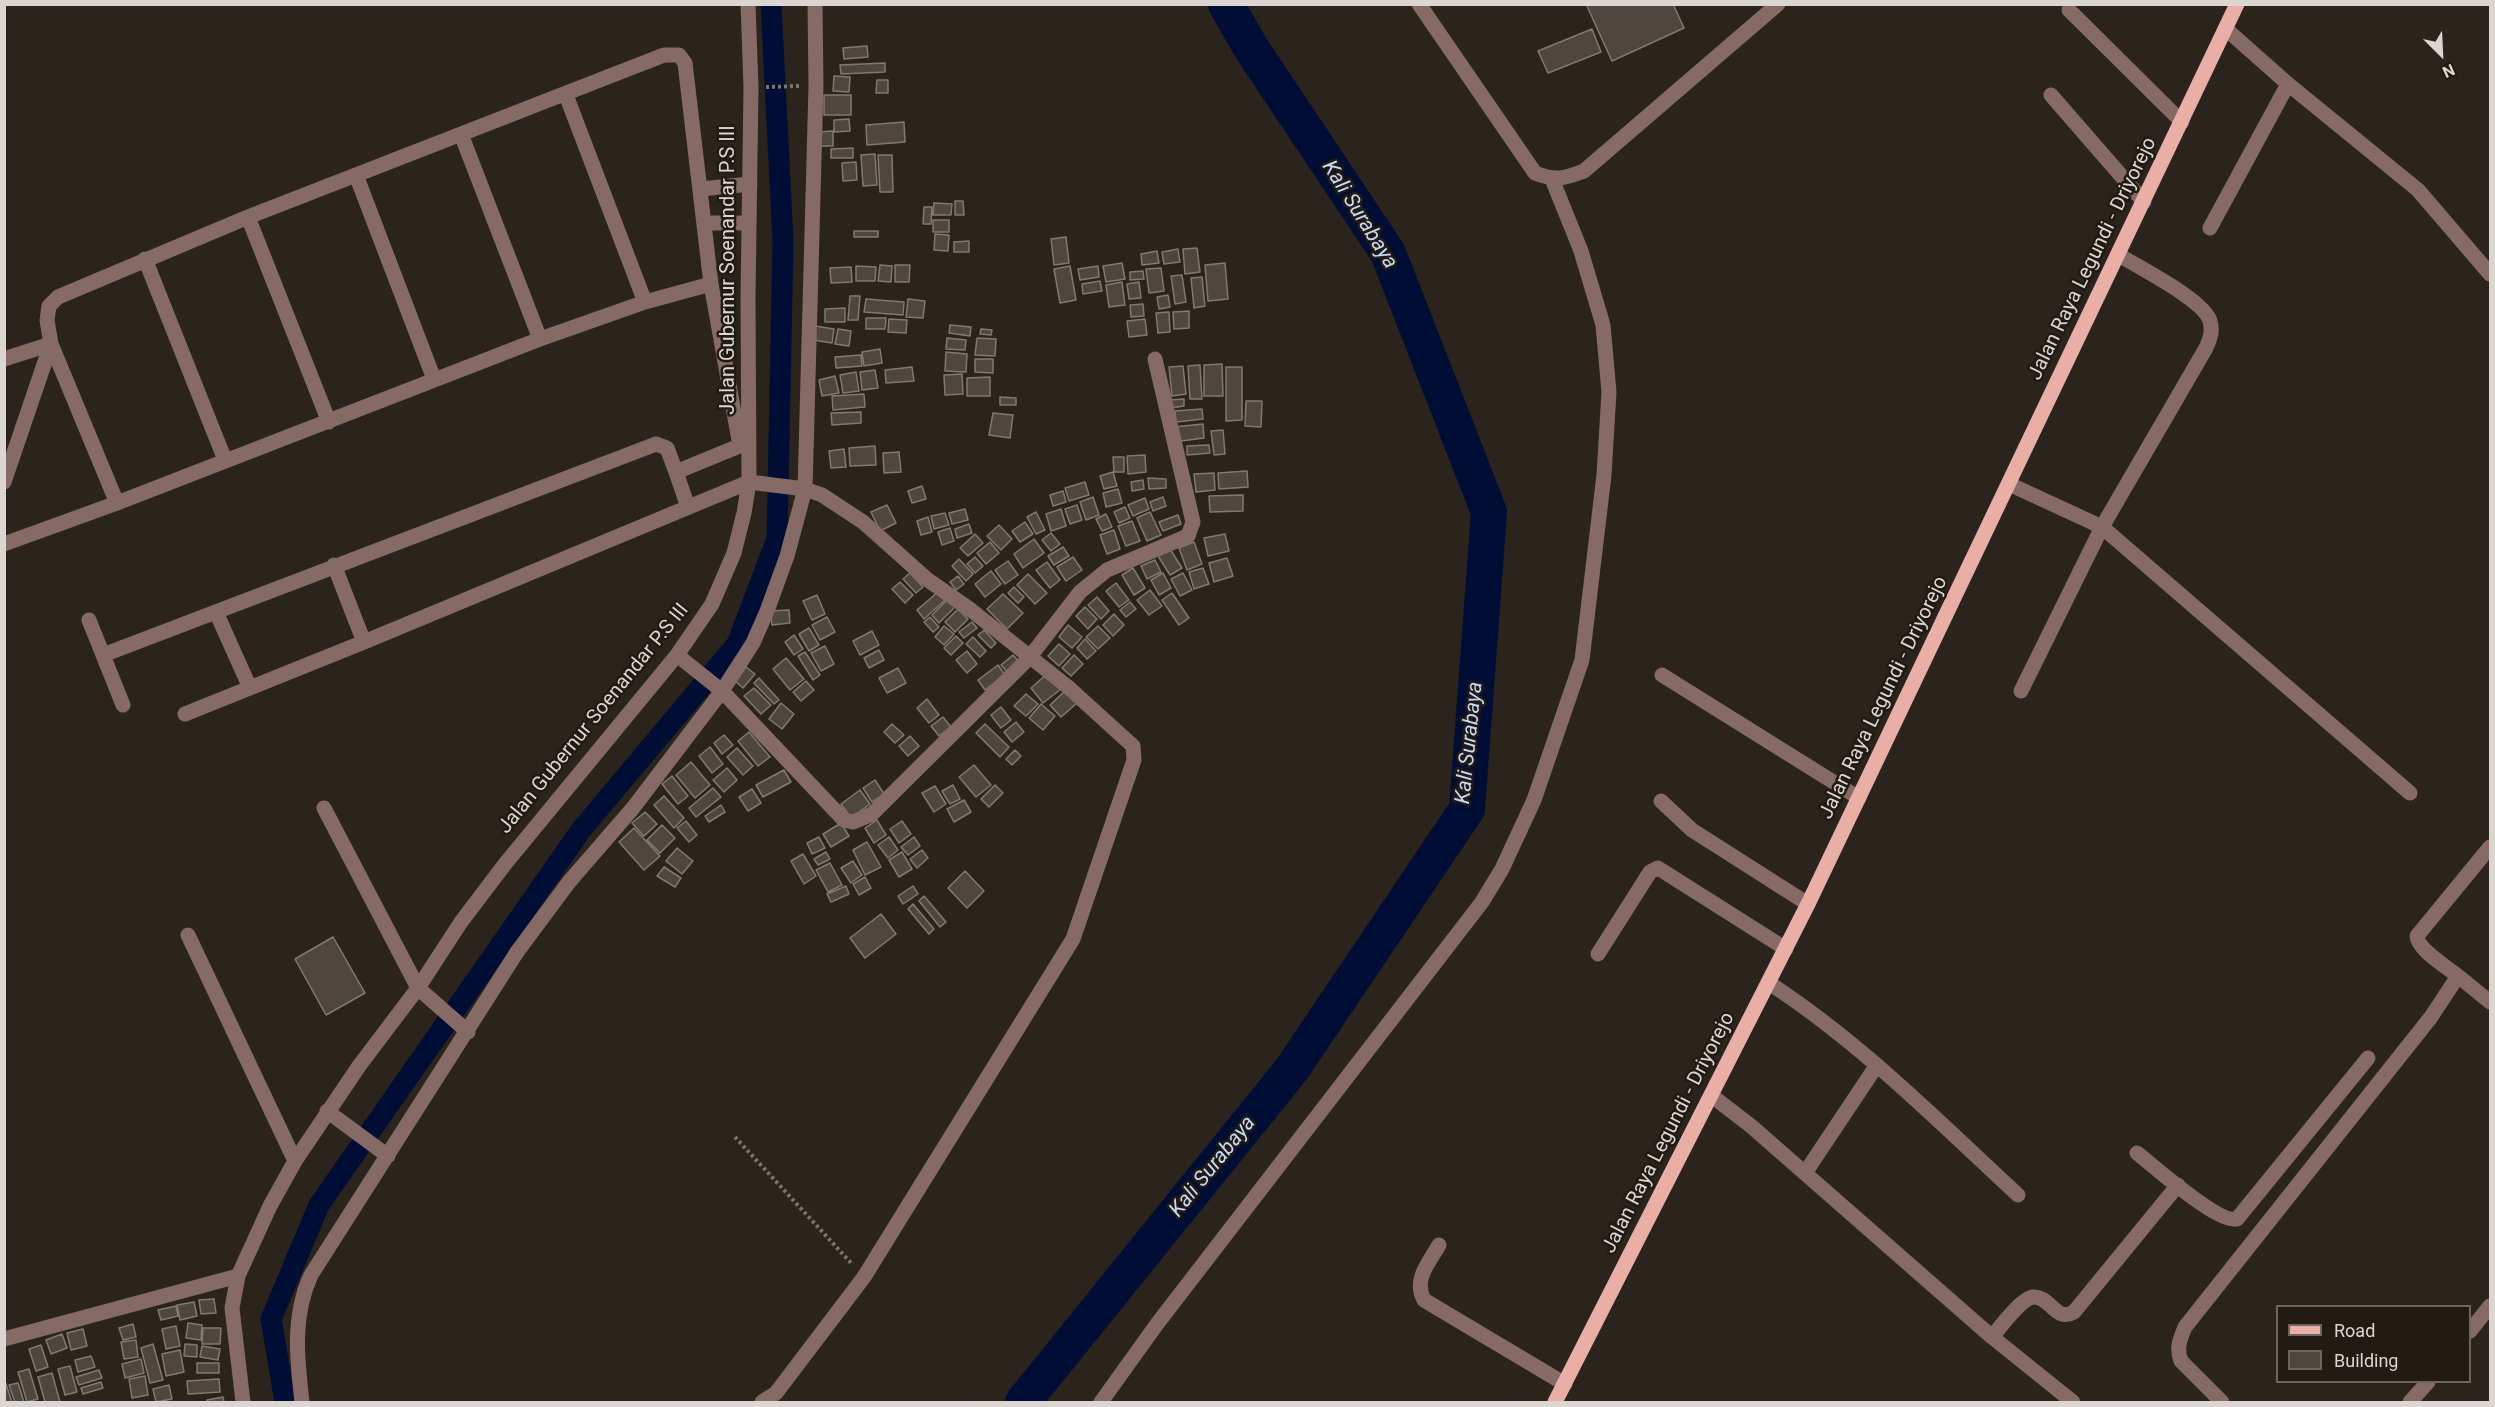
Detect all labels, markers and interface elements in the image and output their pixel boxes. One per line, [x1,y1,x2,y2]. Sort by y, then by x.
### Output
north arrow [2411,24,2471,84]
text: N [2440,60,2458,82]
street label: Jalan Gubernur Soenandar P.S III [717,125,741,415]
street label: Jalan Raya Legundi - Driyorejo [2024,134,2162,384]
water label: Kali Surabaya [1316,156,1402,274]
street label: Jalan Raya Legundi - Driyorejo [1815,573,1953,823]
street label: Jalan Gubernur Soenandar P.S III [494,599,694,839]
water label: Kali Surabaya [1451,681,1489,805]
street label: Jalan Raya Legundi - Driyorejo [1598,1009,1740,1257]
water label: Kali Surabaya [1165,1111,1261,1223]
legend [2276,1305,2471,1383]
text: Road [2334,1320,2375,1341]
text: Building [2334,1350,2398,1371]

